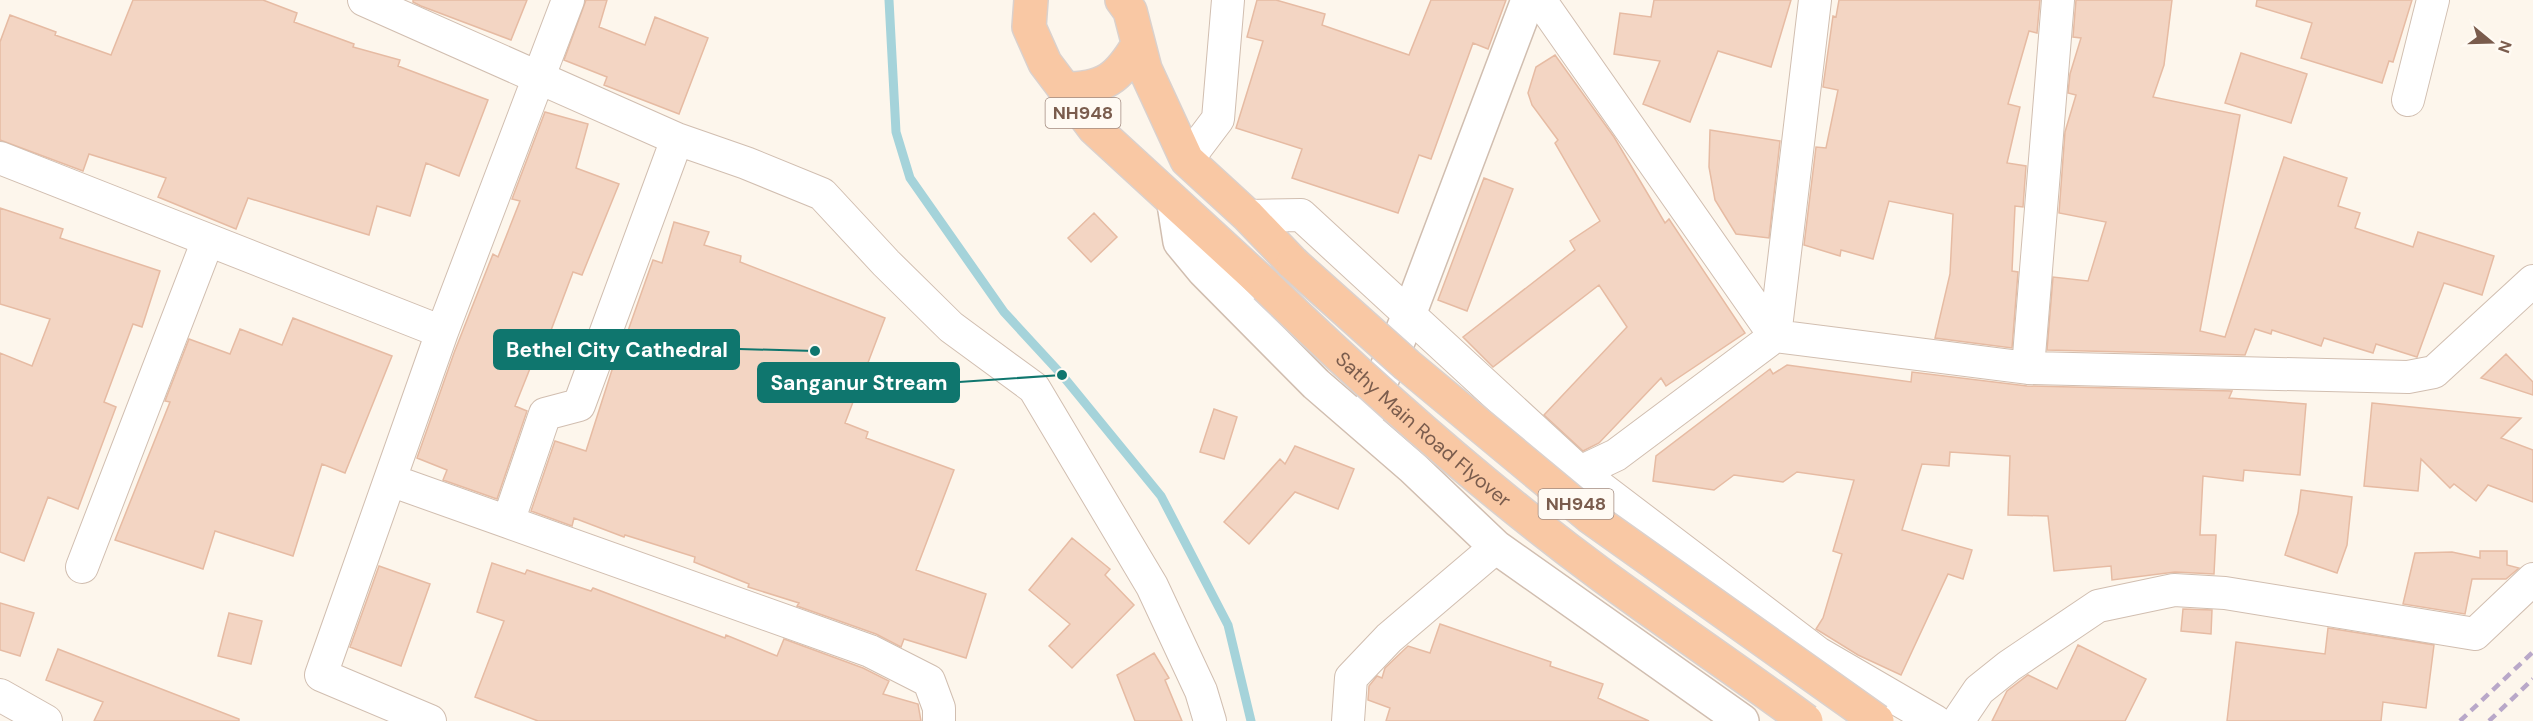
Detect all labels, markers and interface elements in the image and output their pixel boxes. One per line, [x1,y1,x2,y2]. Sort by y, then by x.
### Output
north arrow [2461,12,2521,72]
text: N [2493,38,2517,56]
road number: NH948 [1046,98,1120,128]
callout: Bethel City Cathedral [494,330,739,369]
text: Bethel City Cathedral [506,336,728,364]
street label: Sathy Main Road Flyover [1330,346,1517,513]
callout: Sanganur Stream [758,363,959,402]
text: Sanganur Stream [770,369,948,397]
road number: NH948 [1538,489,1614,519]

